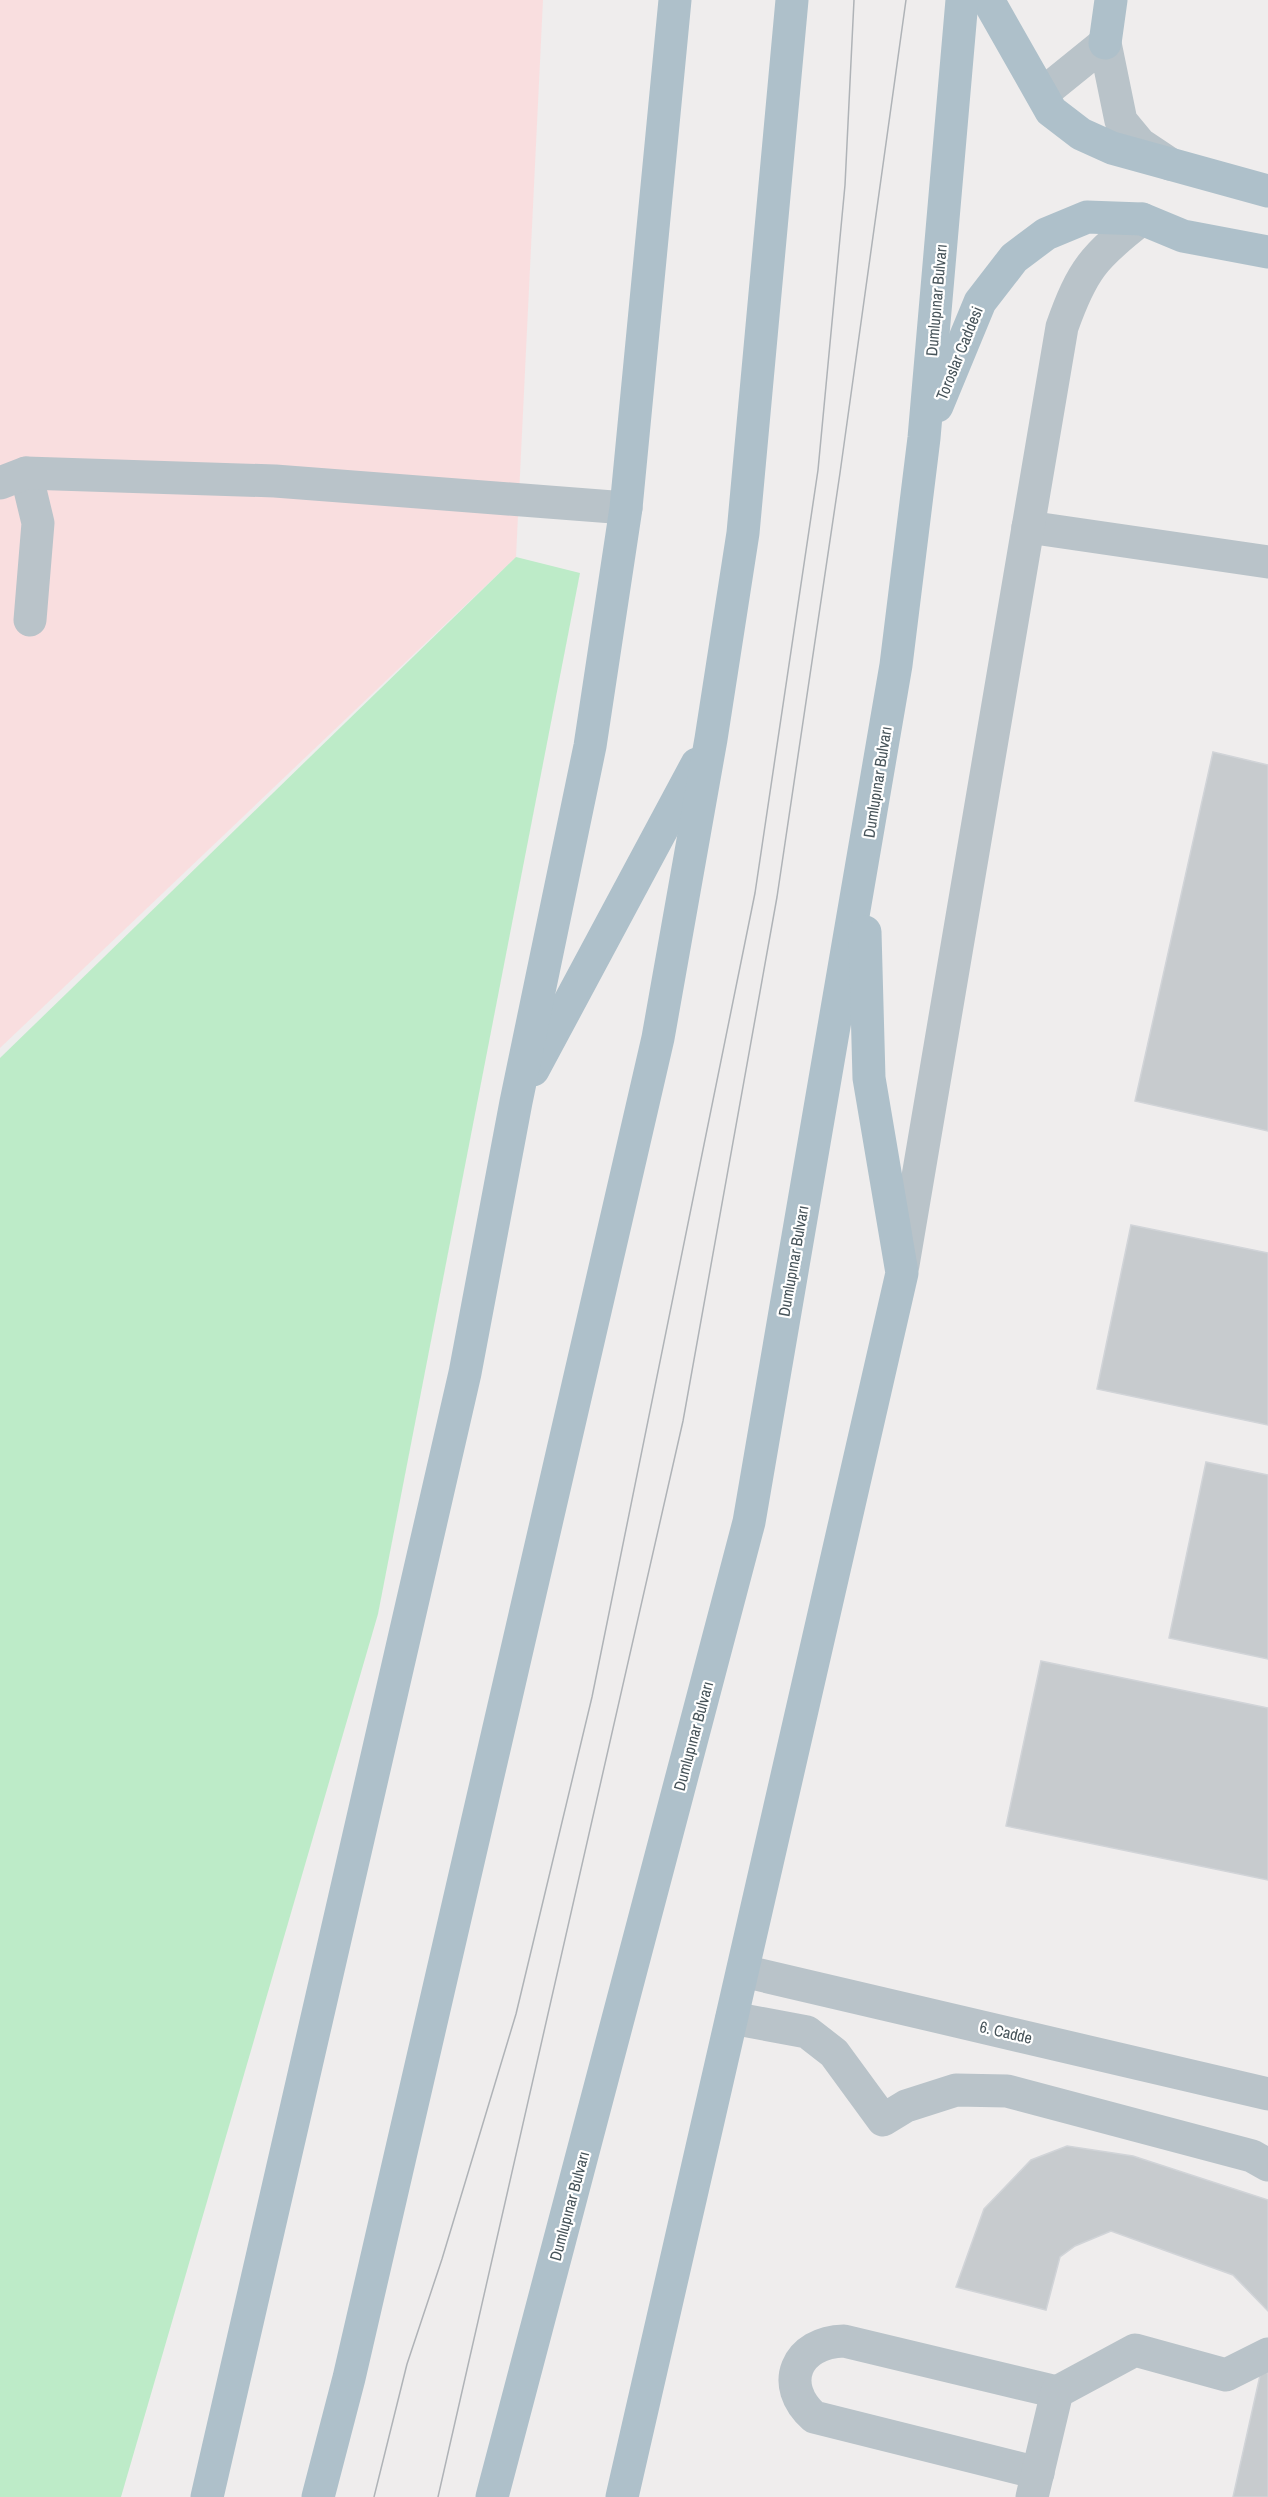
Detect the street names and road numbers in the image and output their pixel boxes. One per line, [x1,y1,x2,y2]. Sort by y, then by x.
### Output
street label: Dumlupınar Bulvarı [920,243,952,357]
street label: Toroslar Caddesi [930,303,988,403]
street label: Dumlupınar Bulvarı [857,725,897,839]
street label: Dumlupınar Bulvarı [772,1204,814,1318]
street label: Dumlupınar Bulvarı [668,1679,718,1793]
street label: 6. Cadde [978,2015,1034,2049]
street label: Dumlupınar Bulvarı [544,2149,594,2263]

